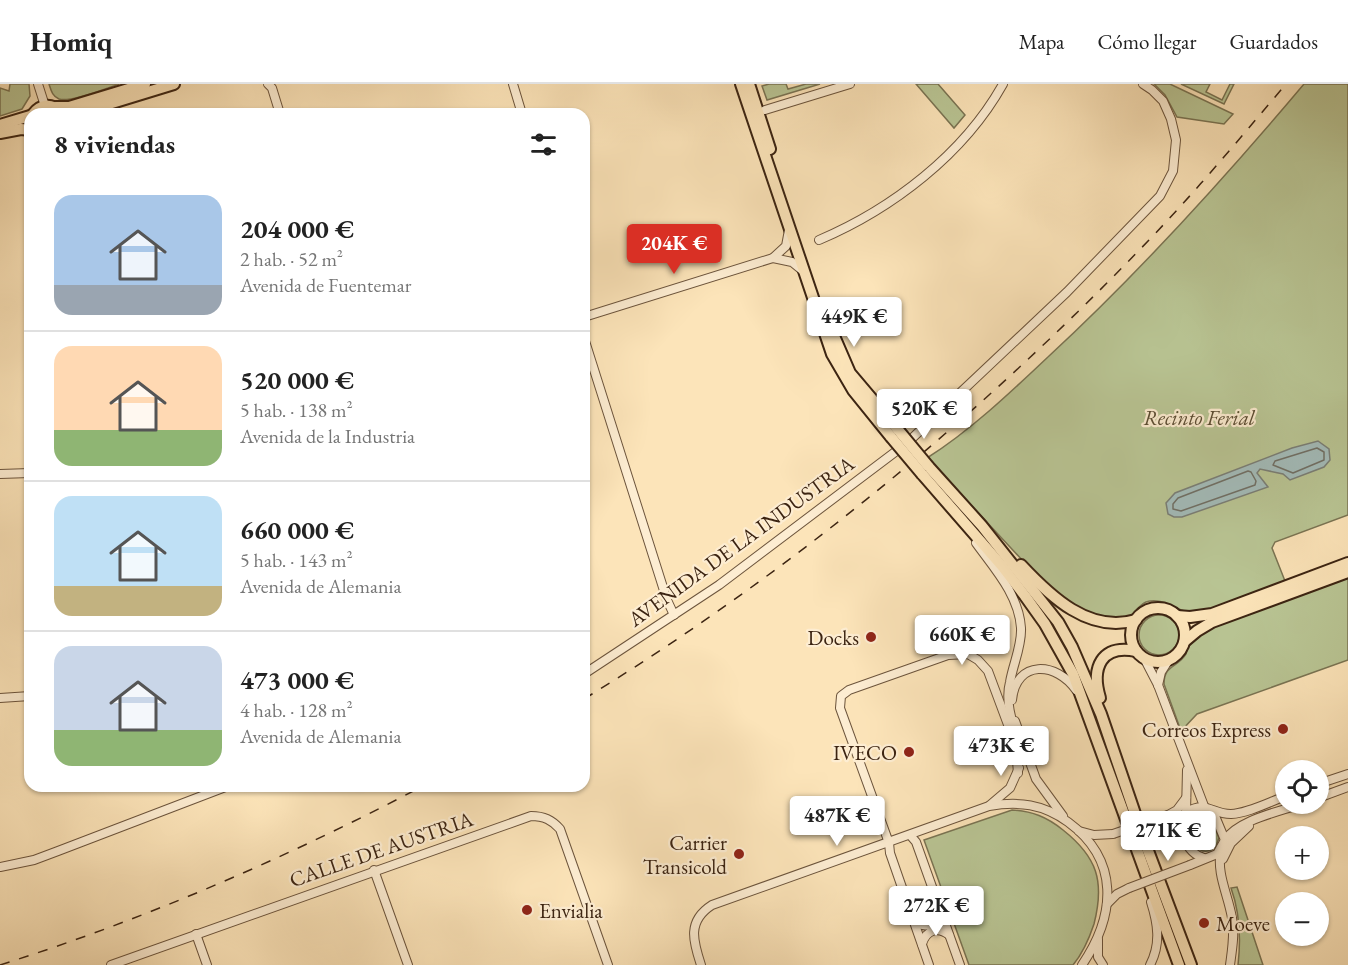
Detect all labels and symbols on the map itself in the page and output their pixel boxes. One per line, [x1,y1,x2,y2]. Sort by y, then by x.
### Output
pin: 204K € [625,224,723,275]
pin: 449K € [805,297,903,348]
pin: 520K € [875,389,973,440]
park label: Recinto Ferial [1143,404,1256,431]
street label: AVENIDA DE LA INDUSTRIA [622,449,860,633]
pin: 660K € [913,615,1011,666]
place label: Docks [808,624,859,651]
marker: Docks [864,630,878,644]
place label: Correos Express [1142,716,1271,743]
marker: Correos Express [1276,722,1290,736]
pin: 473K € [952,726,1050,777]
place label: IVECO [833,739,897,766]
marker: IVECO [902,745,916,759]
pin: 487K € [788,796,886,847]
street label: CALLE DE AUSTRIA [286,805,477,893]
pin: 271K € [1119,811,1217,862]
place label: Carrier Transicold [643,829,727,880]
marker: Carrier Transicold [732,847,746,861]
pin: 272K € [887,886,985,937]
place label: Envialia [539,897,603,924]
marker: Envialia [520,903,534,917]
place label: Moeve [1216,910,1270,937]
marker: Moeve [1197,916,1211,930]

